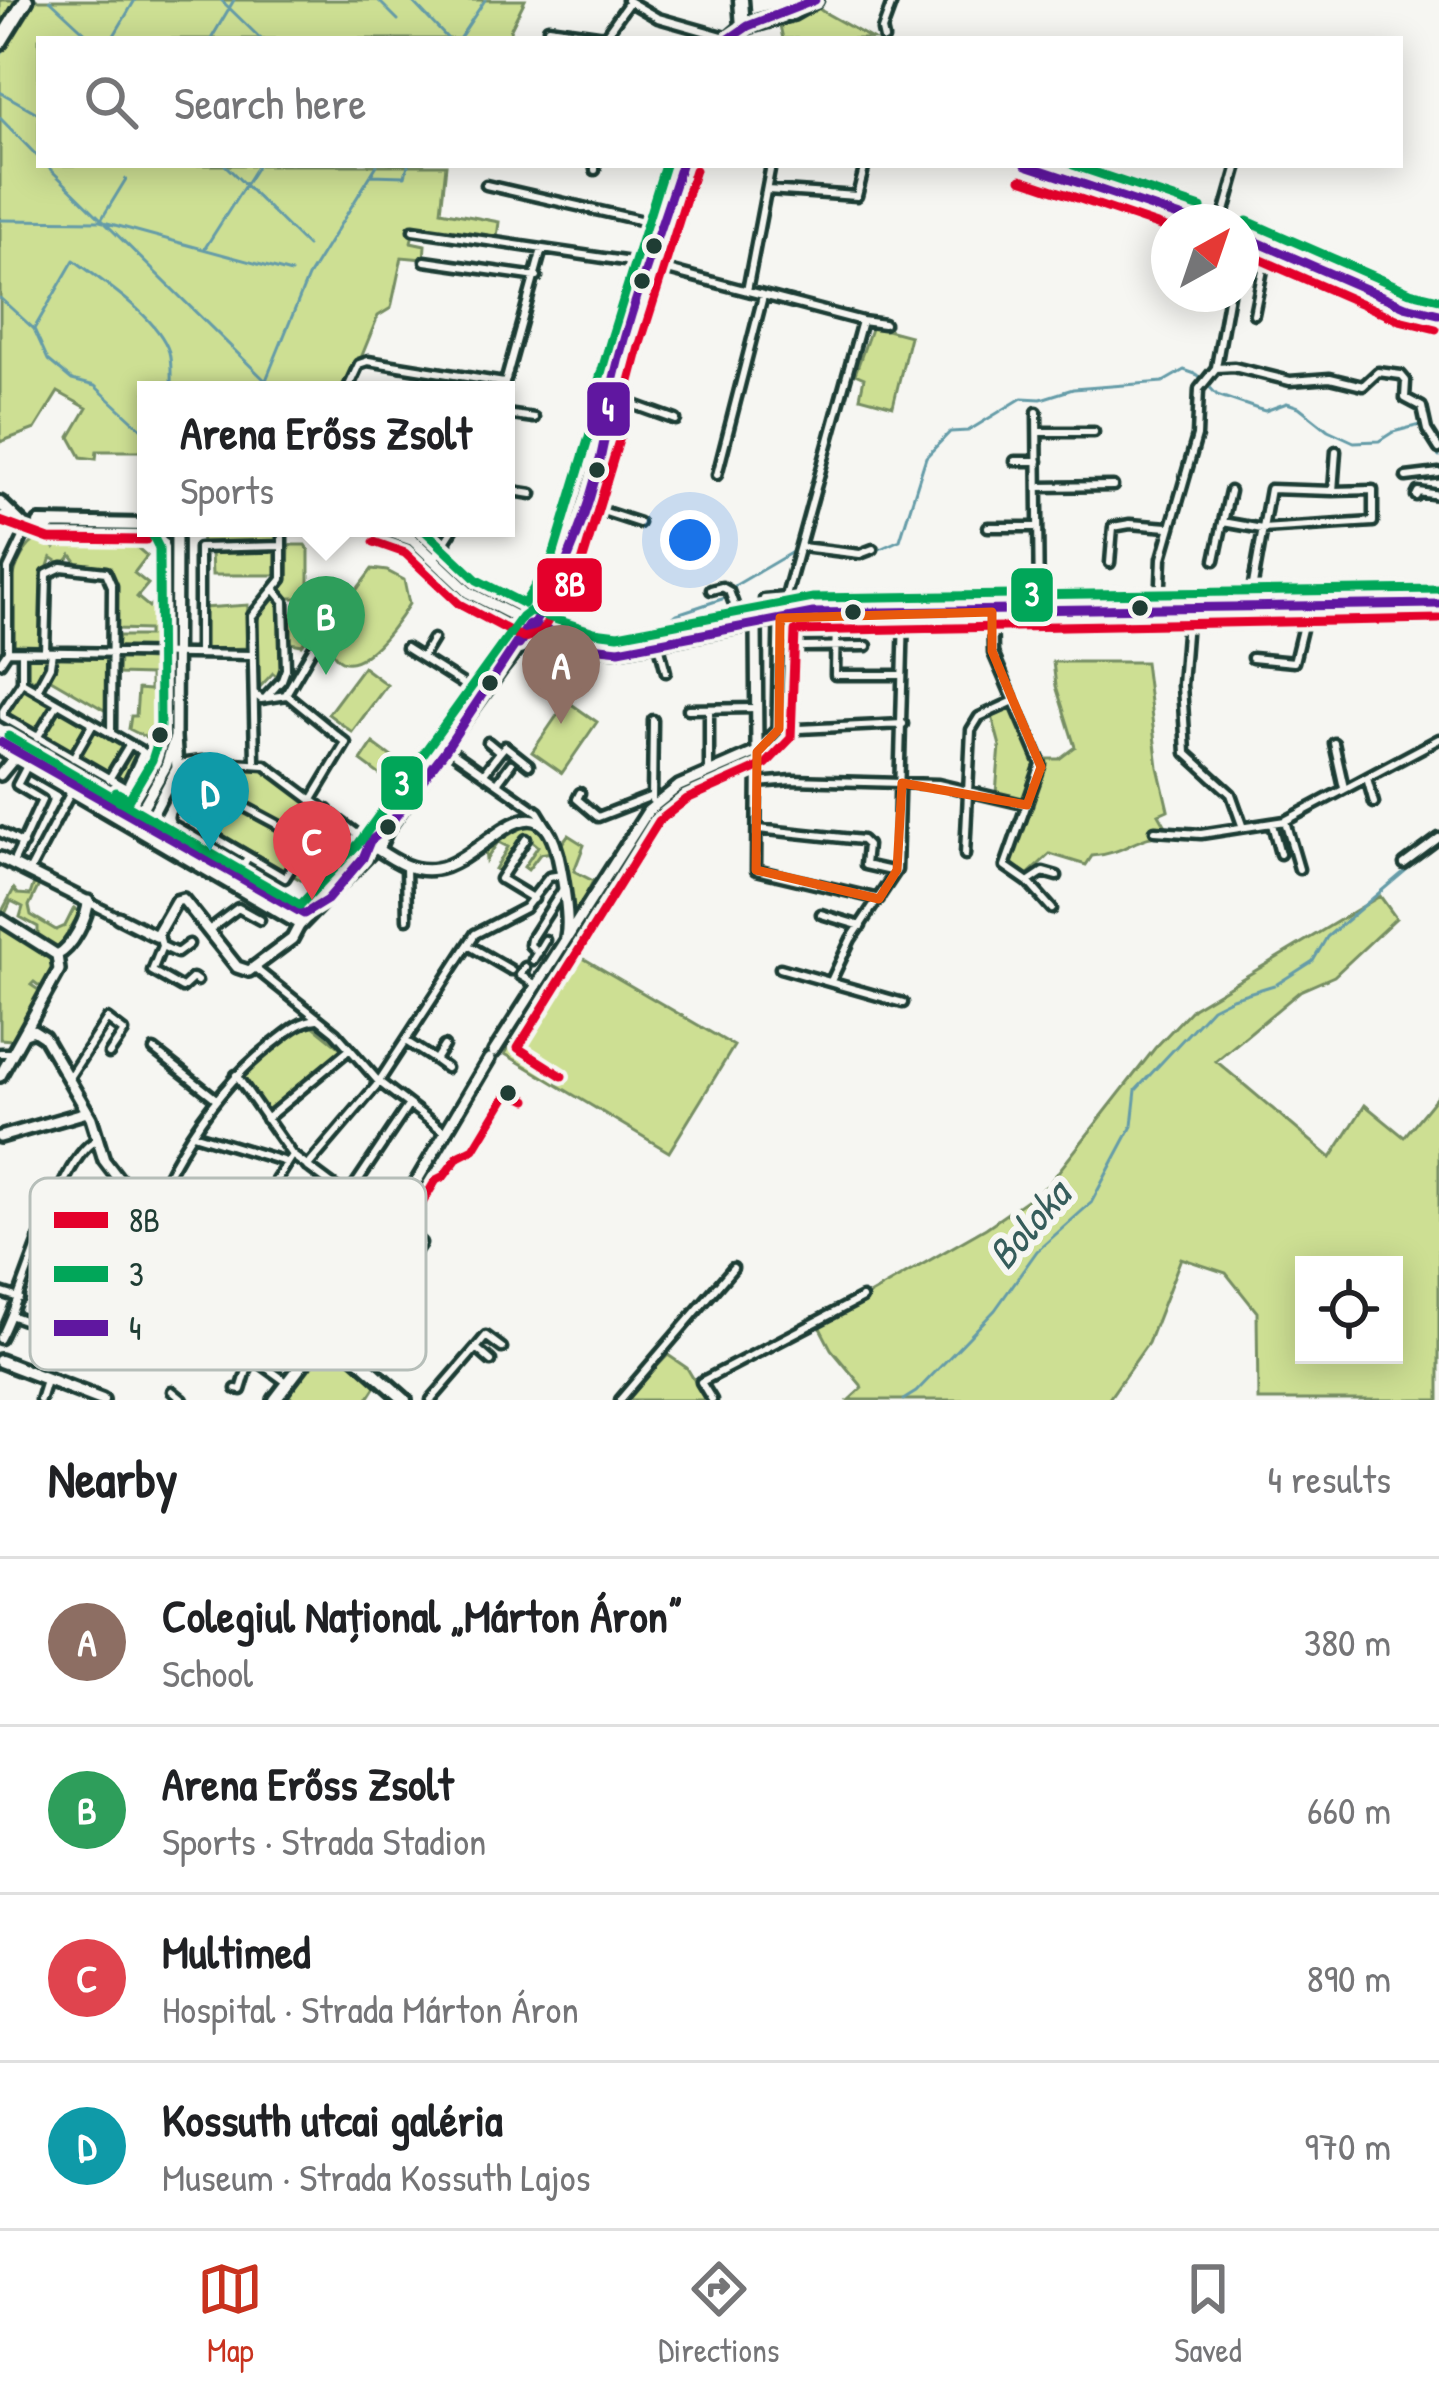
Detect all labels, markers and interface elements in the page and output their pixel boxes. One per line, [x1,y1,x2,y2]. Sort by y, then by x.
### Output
search box [36,36,1403,168]
icon: search [78,69,144,135]
text: Search here [174,72,366,133]
north arrow [1151,204,1259,312]
unlabelled marker [643,235,665,257]
unlabelled marker [631,270,653,292]
line badge: 4 [585,380,632,438]
popup [137,381,515,537]
text: 4 [602,387,614,431]
text: Arena Erőss Zsolt [180,402,472,463]
unlabelled marker [586,459,608,481]
text: Sports [180,463,274,516]
your location [660,510,720,570]
line badge: 8B [535,556,604,614]
text: 8B [554,562,586,606]
line badge: 3 [1009,566,1055,624]
text: 3 [1025,572,1040,616]
pin: B [287,576,365,675]
unlabelled marker [1129,597,1151,619]
unlabelled marker [842,601,864,623]
pin: A [522,625,600,724]
unlabelled marker [479,672,501,694]
unlabelled marker [149,724,171,746]
pin: D [171,752,249,851]
line badge: 3 [379,754,425,812]
text: 3 [395,761,410,805]
pin: C [273,801,351,900]
unlabelled marker [377,816,399,838]
unlabelled marker [497,1082,519,1104]
water label: Boloka [974,1164,1085,1281]
legend [30,1178,426,1370]
text: 8B [129,1198,160,1242]
text: 3 [129,1252,144,1296]
map controls [1295,1256,1403,1364]
button: locate [1295,1256,1403,1364]
text: 4 [129,1306,141,1350]
text: Nearby [48,1444,178,1513]
text: 4 results [1267,1452,1391,1505]
text: Colegiul Național „Márton Áron” [162,1585,682,1646]
text: A [77,1615,97,1668]
text: 380 m [1304,1615,1391,1668]
text: School [162,1646,253,1699]
text: Arena Erőss Zsolt [162,1753,454,1814]
text: B [77,1783,97,1836]
text: 660 m [1307,1783,1391,1836]
text: Sports · Strada Stadion [162,1814,486,1867]
text: Multimed [162,1921,310,1982]
text: C [76,1951,98,2004]
text: 890 m [1307,1951,1391,2004]
text: Hospital · Strada Márton Áron [162,1982,579,2035]
text: Kossuth utcai galéria [162,2089,503,2150]
text: D [78,2119,96,2172]
text: 970 m [1304,2119,1391,2172]
text: Museum · Strada Kossuth Lajos [162,2150,591,2203]
tab: Map [197,2256,263,2372]
tab: Directions [658,2256,780,2372]
tab: Saved [1174,2256,1242,2372]

